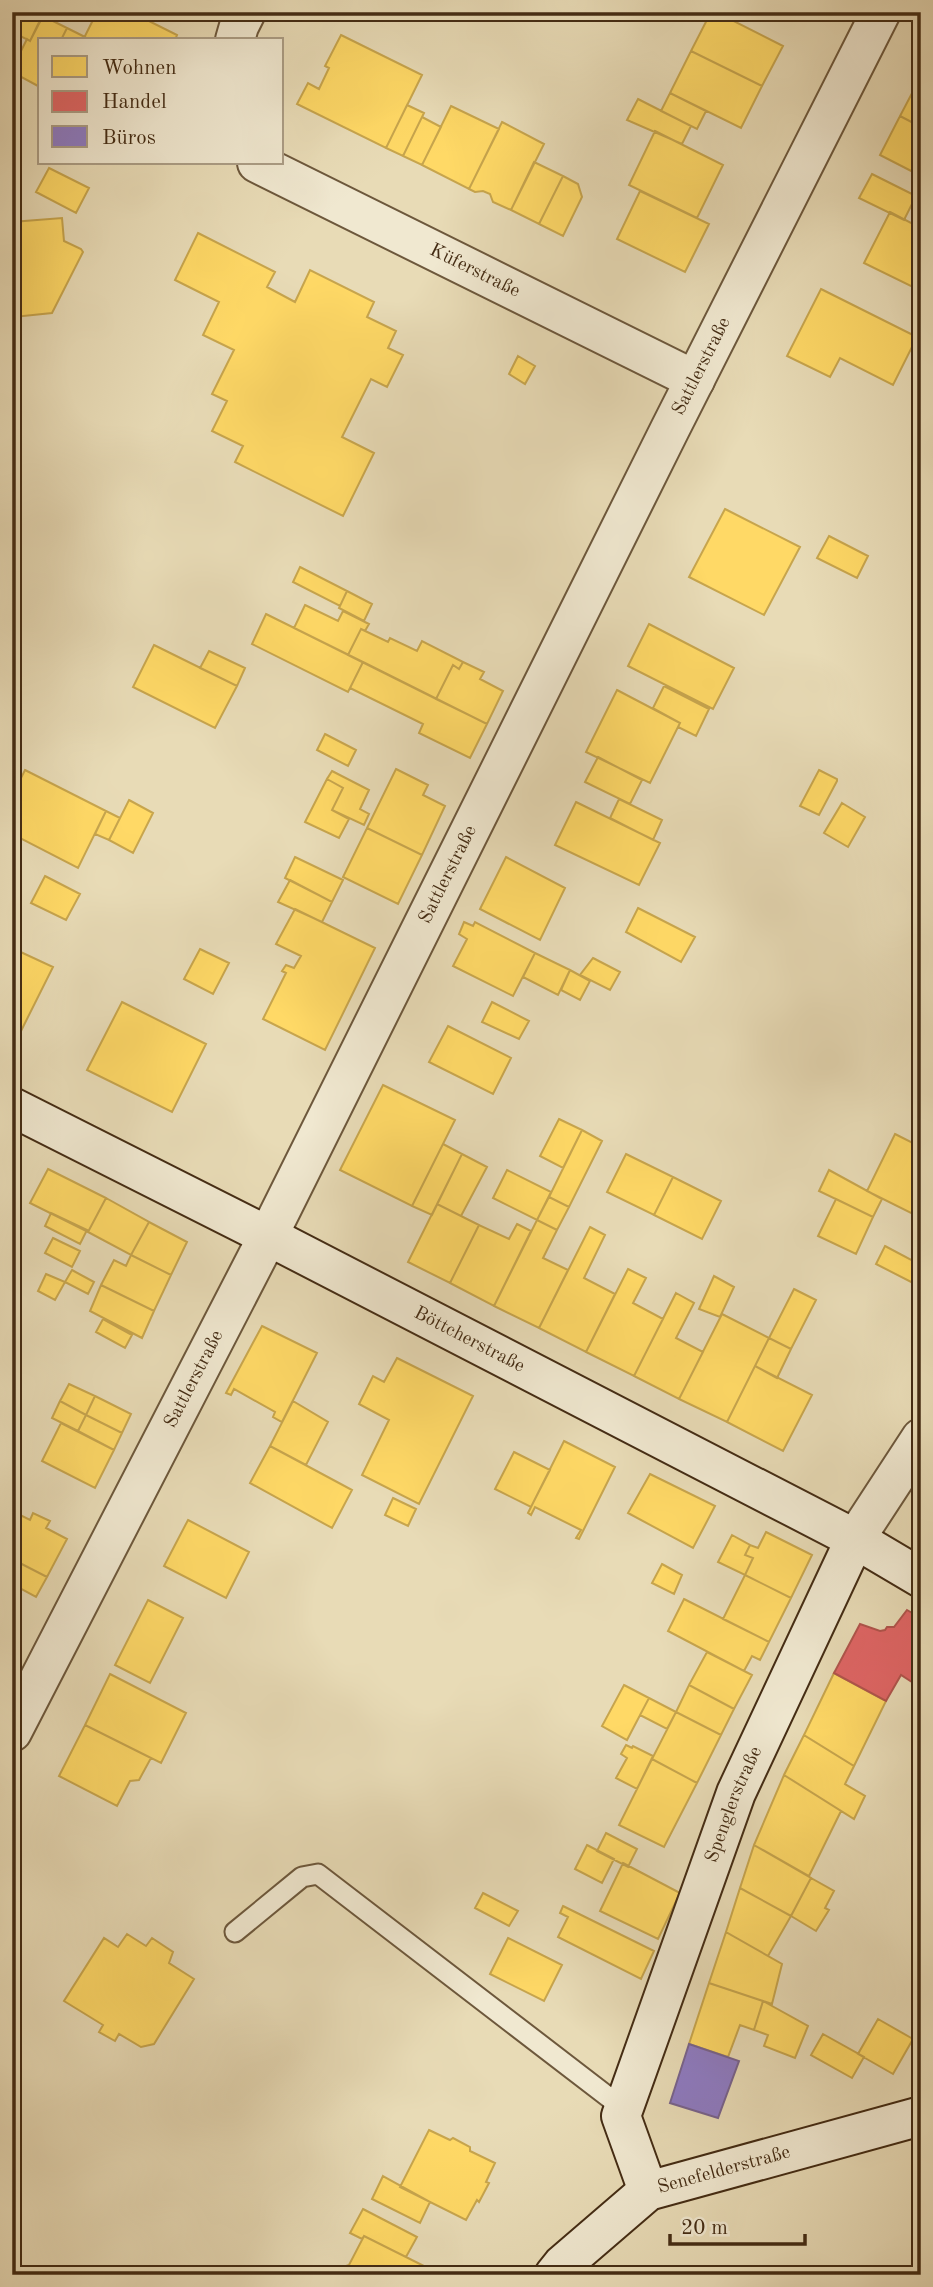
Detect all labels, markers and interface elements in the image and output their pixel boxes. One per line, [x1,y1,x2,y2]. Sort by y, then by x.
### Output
legend [38,38,284,164]
text: Wohnen [102,58,177,79]
text: Handel [102,92,167,113]
text: Büros [102,128,156,149]
street label: Küferstraße [427,241,523,301]
street label: Sattlerstraße [669,314,734,418]
street label: Sattlerstraße [416,822,480,927]
street label: Böttcherstraße [411,1303,528,1376]
street label: Sattlerstraße [161,1327,227,1431]
street label: Spenglerstraße [702,1744,766,1865]
street label: Senefelderstraße [655,2143,793,2197]
scale bar [670,2203,805,2247]
text: 20 m [681,2218,728,2239]

